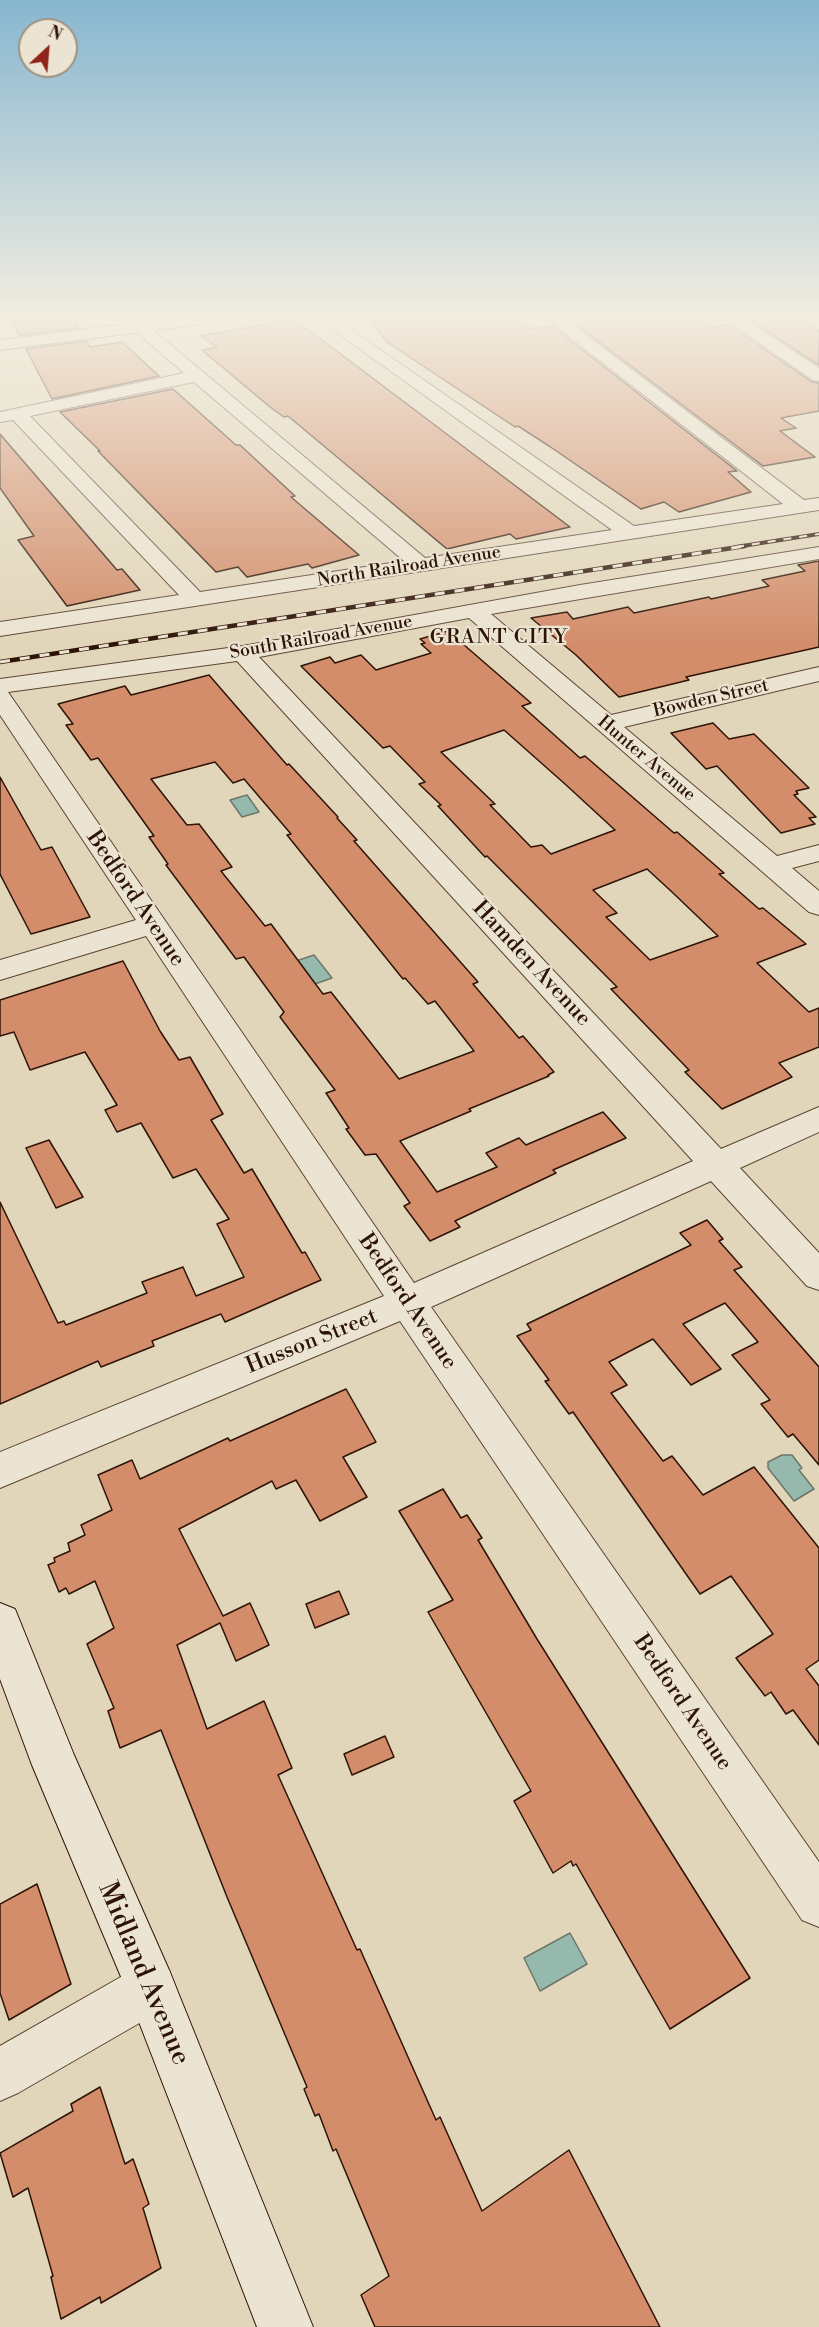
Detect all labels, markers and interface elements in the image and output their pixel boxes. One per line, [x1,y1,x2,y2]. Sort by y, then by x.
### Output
north arrow [18,18,78,78]
text: N [45,22,65,45]
street label: North Railroad Avenue [316,542,502,592]
street label: South Railroad Avenue [228,611,414,665]
district label: GRANT CITY [430,626,568,650]
street label: Bowden Street [651,675,771,723]
street label: Hunter Avenue [593,712,699,806]
street label: Bedford Avenue [80,826,190,972]
street label: Hamden Avenue [466,896,596,1032]
street label: Bedford Avenue [352,1229,462,1375]
street label: Husson Street [243,1304,381,1380]
street label: Bedford Avenue [627,1630,737,1776]
street label: Midland Avenue [90,1878,196,2070]

